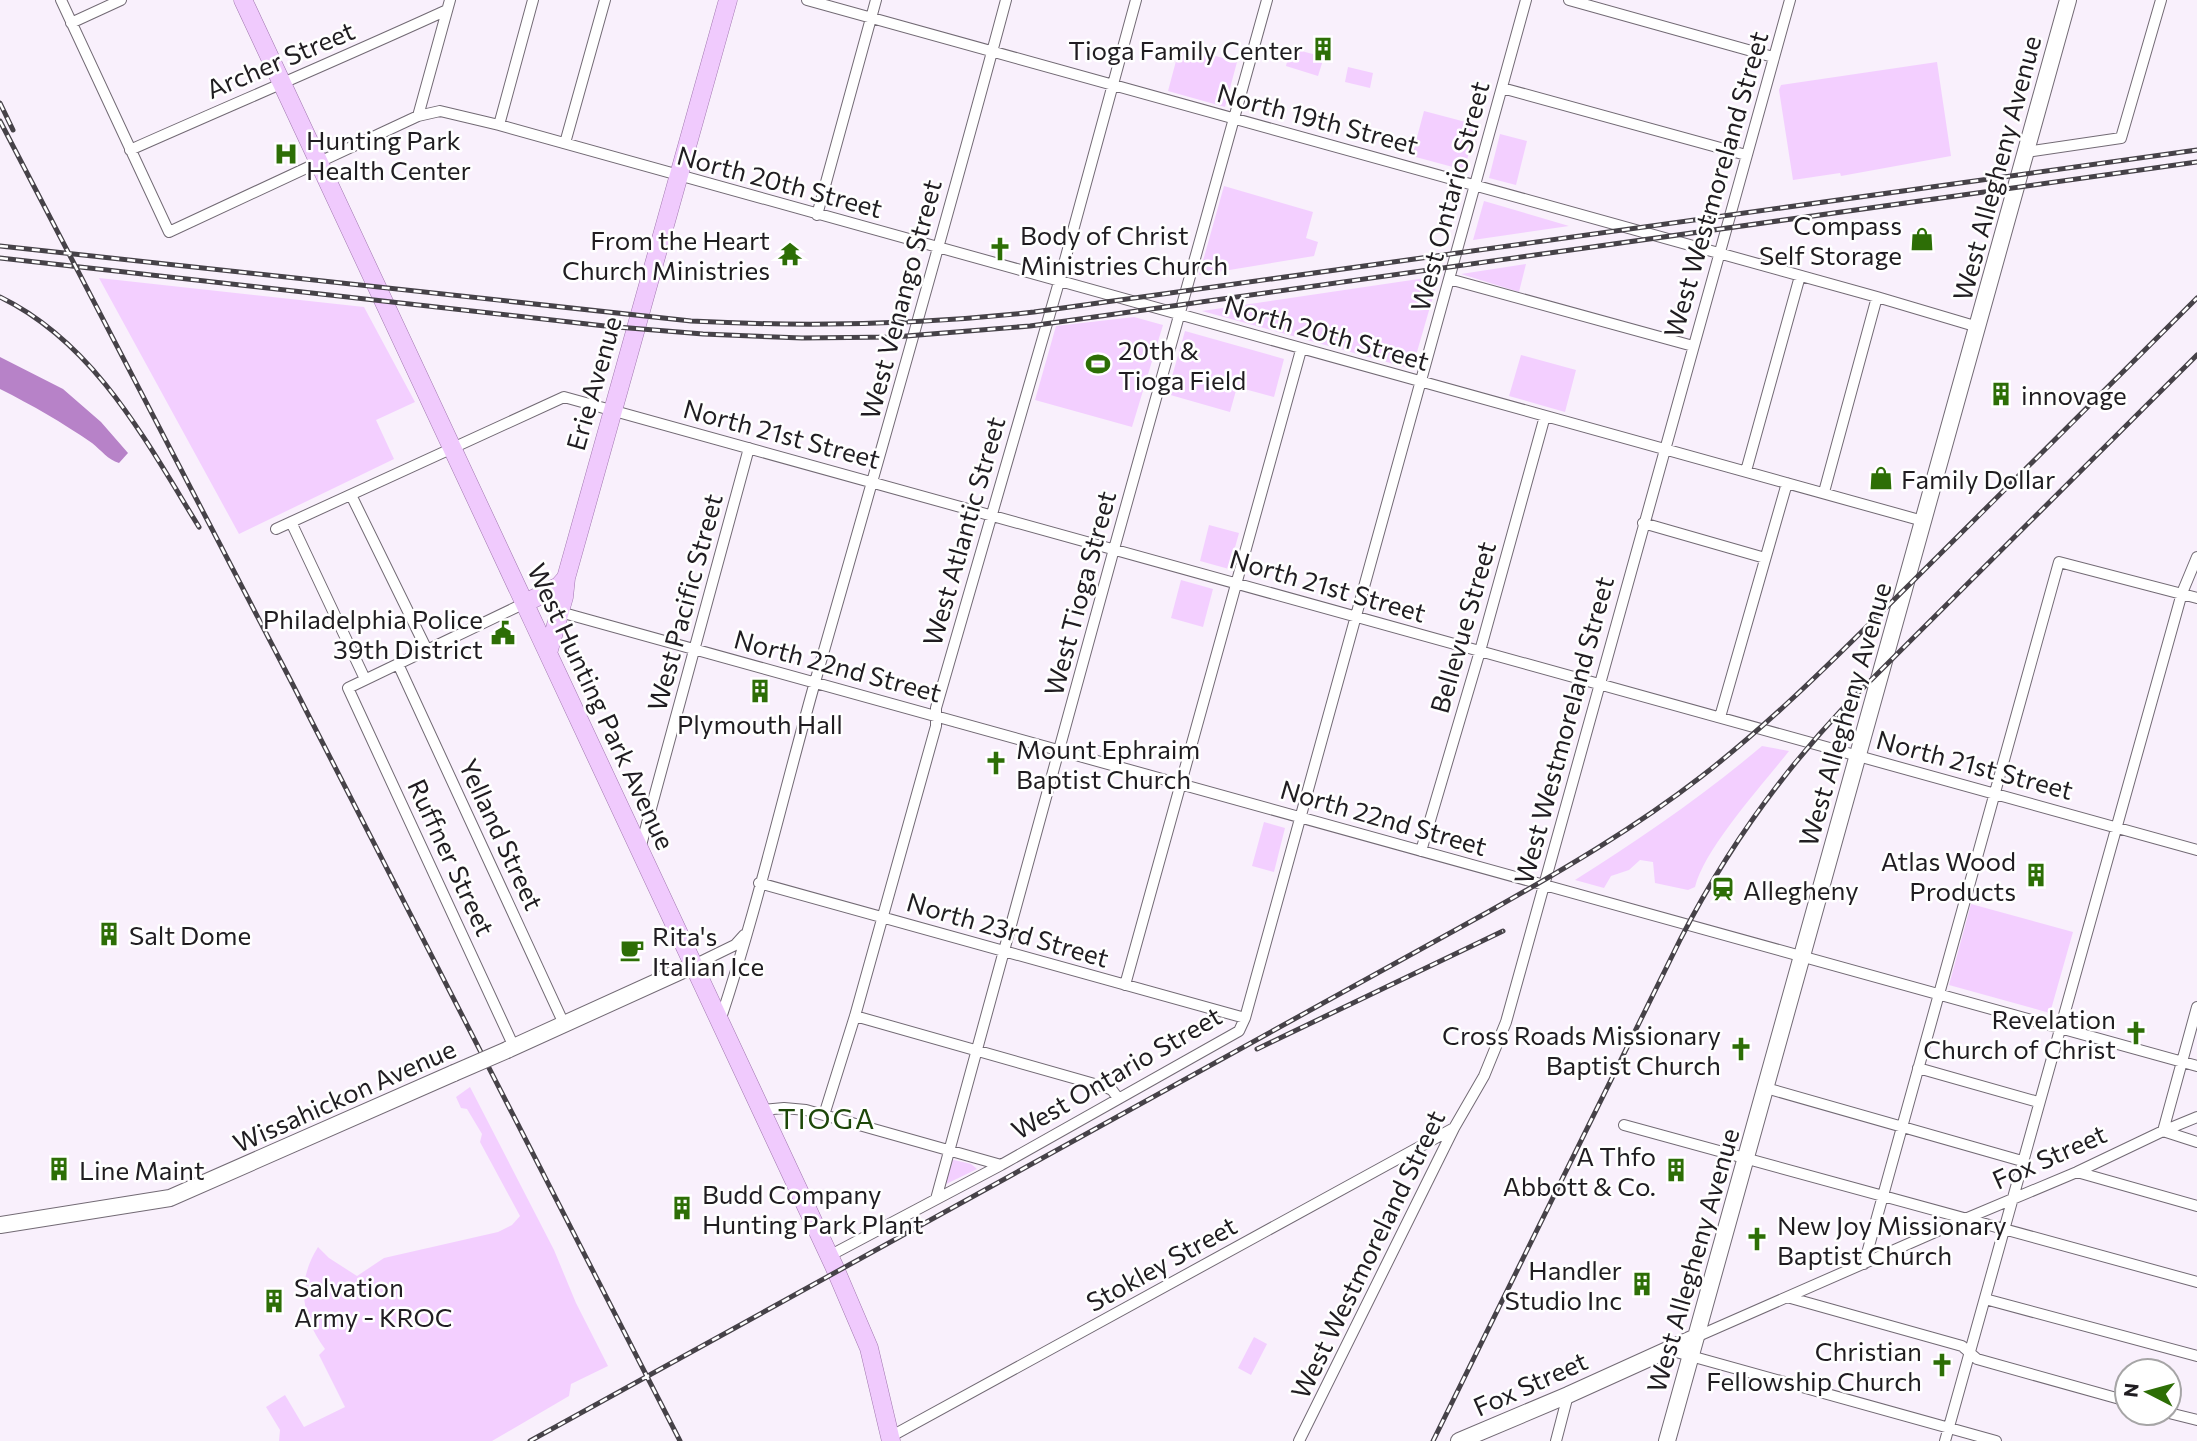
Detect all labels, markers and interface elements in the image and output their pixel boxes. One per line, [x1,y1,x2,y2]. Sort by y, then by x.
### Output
street label: Archer Street [201,14,359,104]
street label: West Westmoreland Street [1656,27,1774,341]
street label: West Allegheny Avenue [1946,32,2046,304]
place label: Tioga Family Center [1068,34,1303,65]
building icon: Tioga Family Center [1309,35,1337,63]
street label: North 19th Street [1214,76,1422,160]
street label: West Ontario Street [1403,77,1495,315]
place label: Hunting Park Health Center [306,124,471,185]
street label: North 20th Street [674,139,886,223]
hospital icon: Hunting Park Health Center [272,140,300,168]
street label: West Venango Street [853,176,947,422]
place label: Compass Self Storage [1759,209,1902,270]
place label: Body of Christ Ministries Church [1020,219,1228,280]
place label: From the Heart Church Ministries [562,224,770,285]
shop icon: Compass Self Storage [1908,225,1936,253]
church icon: Body of Christ Ministries Church [986,235,1014,263]
temple icon: From the Heart Church Ministries [776,240,804,268]
street label: North 20th Street [1221,288,1433,376]
street label: Erie Avenue [559,312,627,454]
place label: 20th & Tioga Field [1118,334,1246,395]
sports icon: 20th & Tioga Field [1084,350,1112,378]
place label: innovage [2021,379,2127,410]
building icon: innovage [1987,380,2015,408]
street label: North 21st Street [680,392,884,474]
street label: West Atlantic Street [915,413,1011,649]
place label: Family Dollar [1901,463,2055,494]
shop icon: Family Dollar [1867,464,1895,492]
street label: West Tioga Street [1037,487,1121,699]
street label: West Pacific Street [640,490,728,714]
street label: Bellevue Street [1423,538,1501,716]
street label: North 21st Street [1226,542,1430,628]
street label: West Hunting Park Avenue [522,558,682,854]
street label: West Westmoreland Street [1507,573,1619,887]
street label: West Allegheny Avenue [1791,578,1897,850]
place label: Philadelphia Police 39th District [263,603,483,664]
public building icon: Philadelphia Police 39th District [489,619,517,647]
street label: North 22nd Street [731,622,945,708]
building icon: Plymouth Hall [746,677,774,705]
place label: Plymouth Hall [677,708,843,739]
street label: North 21st Street [1873,723,2077,805]
place label: Mount Ephraim Baptist Church [1016,733,1200,794]
church icon: Mount Ephraim Baptist Church [982,749,1010,777]
street label: Yelland Street [453,753,551,915]
street label: North 22nd Street [1277,773,1491,861]
street label: Ruffner Street [402,774,502,940]
place label: Atlas Wood Products [1881,845,2016,906]
building icon: Atlas Wood Products [2022,861,2050,889]
place label: Allegheny [1743,874,1859,905]
station icon: Allegheny [1709,875,1737,903]
street label: North 23rd Street [903,885,1113,973]
place label: Salt Dome [129,919,251,950]
building icon: Salt Dome [95,920,123,948]
place label: Rita's Italian Ice [652,920,764,981]
cafe icon: Rita's Italian Ice [618,936,646,964]
street label: West Ontario Street [1005,999,1227,1145]
place label: Revelation Church of Christ [1923,1003,2116,1064]
place label: Cross Roads Missionary Baptist Church [1442,1019,1721,1080]
church icon: Revelation Church of Christ [2122,1019,2150,1047]
street label: Wissahickon Avenue [228,1032,460,1158]
church icon: Cross Roads Missionary Baptist Church [1727,1035,1755,1063]
district label: TIOGA [778,1101,876,1135]
street label: West Westmoreland Street [1284,1105,1450,1403]
street label: Fox Street [1987,1117,2111,1195]
street label: West Allegheny Avenue [1639,1124,1745,1396]
place label: A Thfo Abbott & Co. [1503,1140,1656,1201]
place label: Line Maint [79,1154,205,1185]
building icon: Line Maint [45,1155,73,1183]
building icon: A Thfo Abbott & Co. [1662,1156,1690,1184]
place label: Budd Company Hunting Park Plant [702,1178,924,1239]
building icon: Budd Company Hunting Park Plant [668,1194,696,1222]
street label: Stokley Street [1080,1209,1242,1317]
place label: New Joy Missionary Baptist Church [1777,1209,2007,1270]
church icon: New Joy Missionary Baptist Church [1743,1225,1771,1253]
place label: Handler Studio Inc [1505,1254,1622,1315]
building icon: Handler Studio Inc [1628,1270,1656,1298]
place label: Salvation Army - KROC [294,1271,453,1332]
building icon: Salvation Army - KROC [260,1287,288,1315]
place label: Christian Fellowship Church [1706,1335,1922,1396]
street label: Fox Street [1468,1344,1592,1422]
church icon: Christian Fellowship Church [1928,1351,1956,1379]
north arrow [2113,1357,2183,1427]
text: N [2118,1382,2143,1398]

